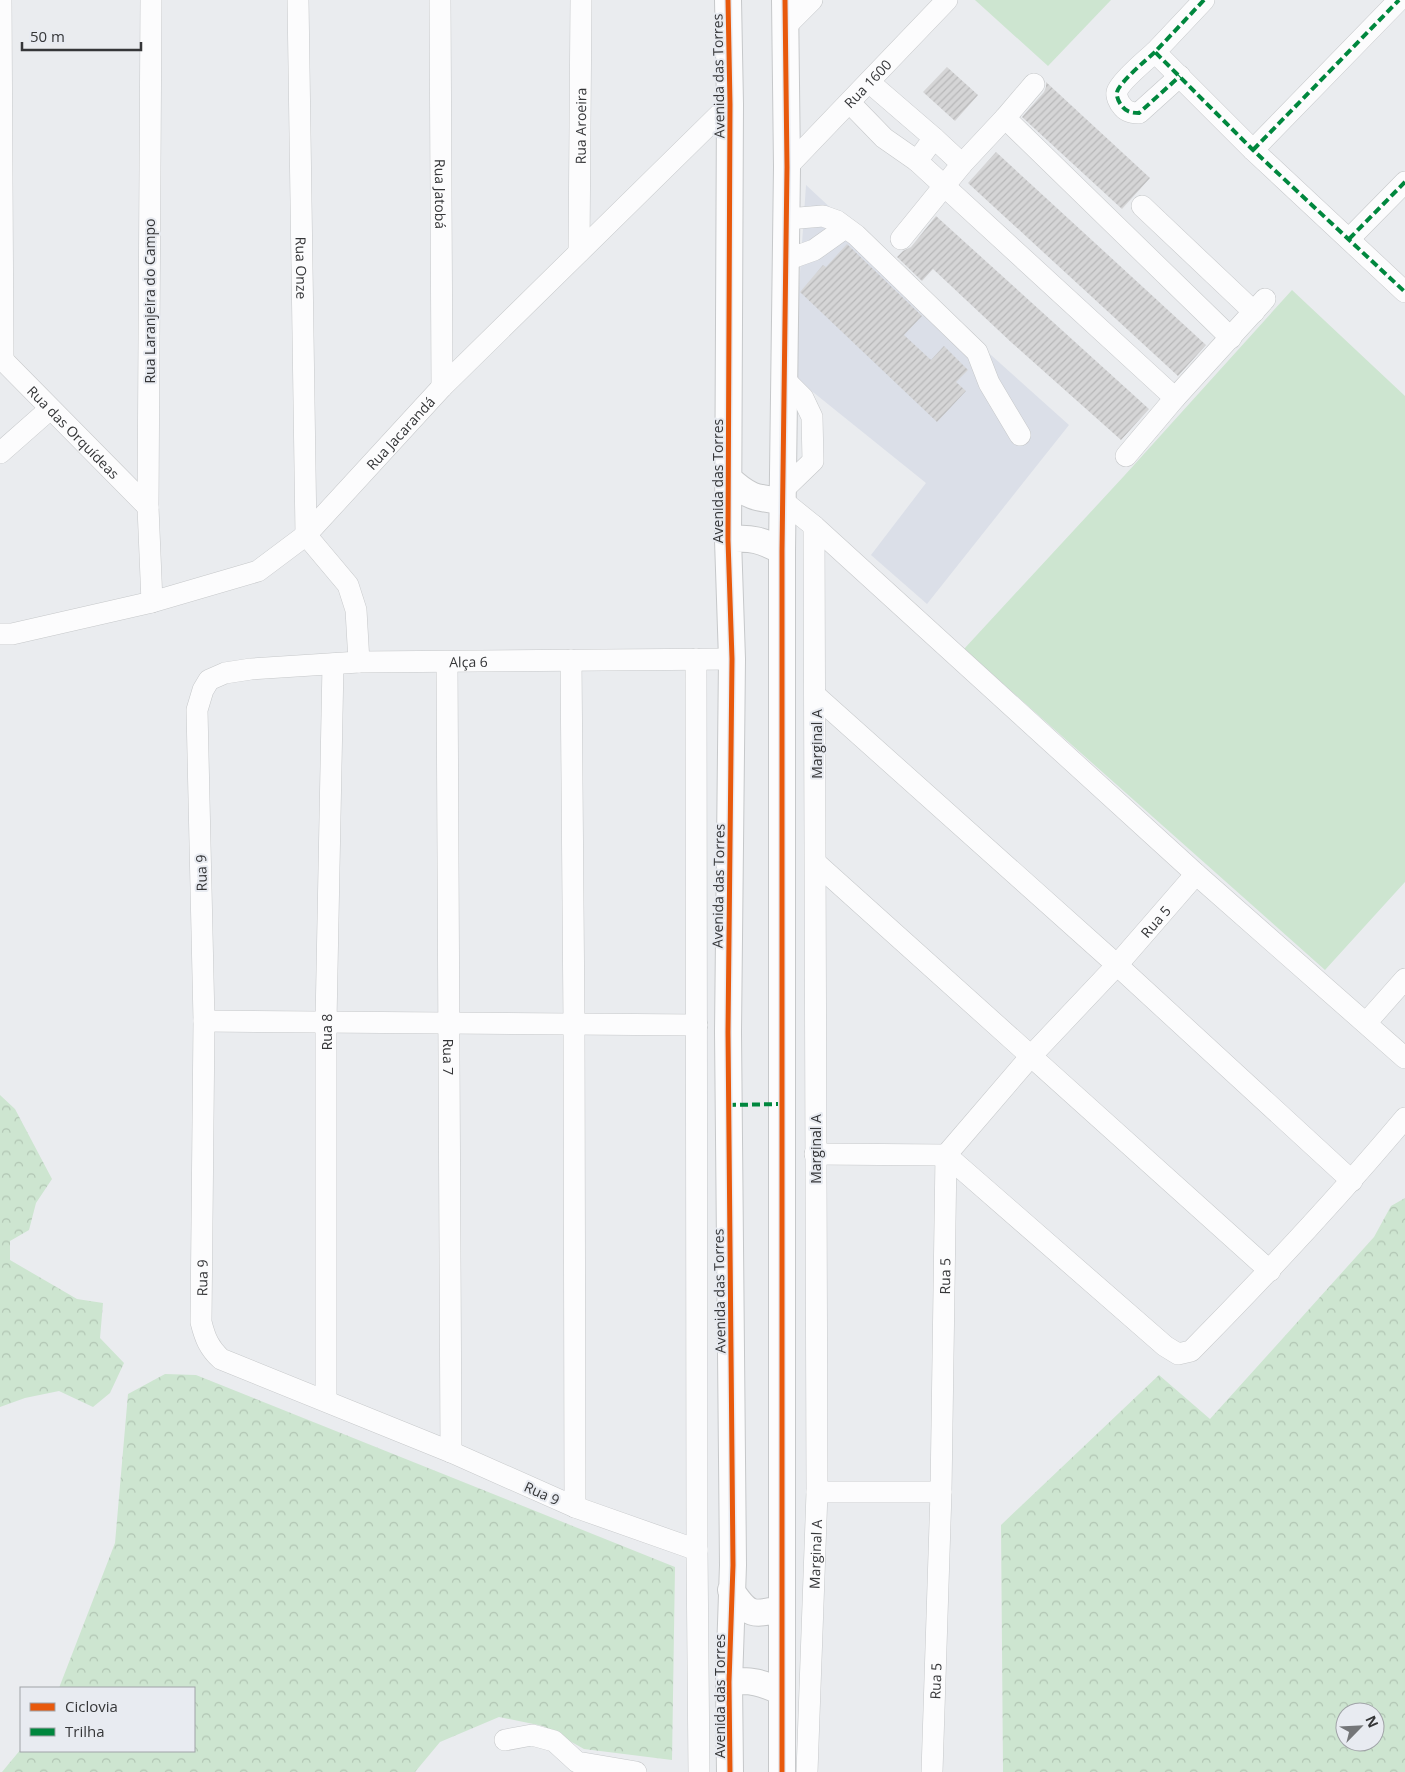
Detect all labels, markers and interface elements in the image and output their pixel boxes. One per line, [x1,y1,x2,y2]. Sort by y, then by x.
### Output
street label: Avenida das Torres [707,13,729,138]
scale bar [22,20,141,52]
text: 50 m [30,26,65,46]
street label: Rua 1600 [839,55,895,112]
street label: Rua Aroeira [570,88,590,164]
street label: Rua Jatobá [431,159,451,229]
street label: Rua Laranjeira do Campo [140,218,159,384]
street label: Rua Onze [292,237,312,300]
street label: Rua das Orquídeas [24,381,124,483]
street label: Rua Jacarandá [362,392,439,473]
street label: Avenida das Torres [708,418,727,543]
street label: Alça 6 [449,651,488,671]
street label: Marginal A [807,709,826,779]
street label: Avenida das Torres [707,823,729,948]
street label: Rua 9 [191,855,211,891]
street label: Rua 5 [1136,901,1174,941]
street label: Rua 8 [317,1013,336,1050]
street label: Rua 7 [439,1039,459,1075]
street label: Marginal A [806,1114,825,1184]
street label: Avenida das Torres [708,1228,730,1353]
street label: Rua 5 [934,1258,954,1295]
street label: Rua 9 [192,1259,211,1296]
street label: Rua 9 [521,1477,563,1509]
street label: Marginal A [804,1519,826,1589]
street label: Avenida das Torres [710,1633,729,1758]
street label: Rua 5 [925,1662,945,1700]
legend [20,1687,195,1752]
text: Ciclovia [65,1696,118,1716]
north arrow [1335,1702,1385,1752]
text: N [1361,1712,1383,1731]
text: Trilha [65,1721,105,1741]

